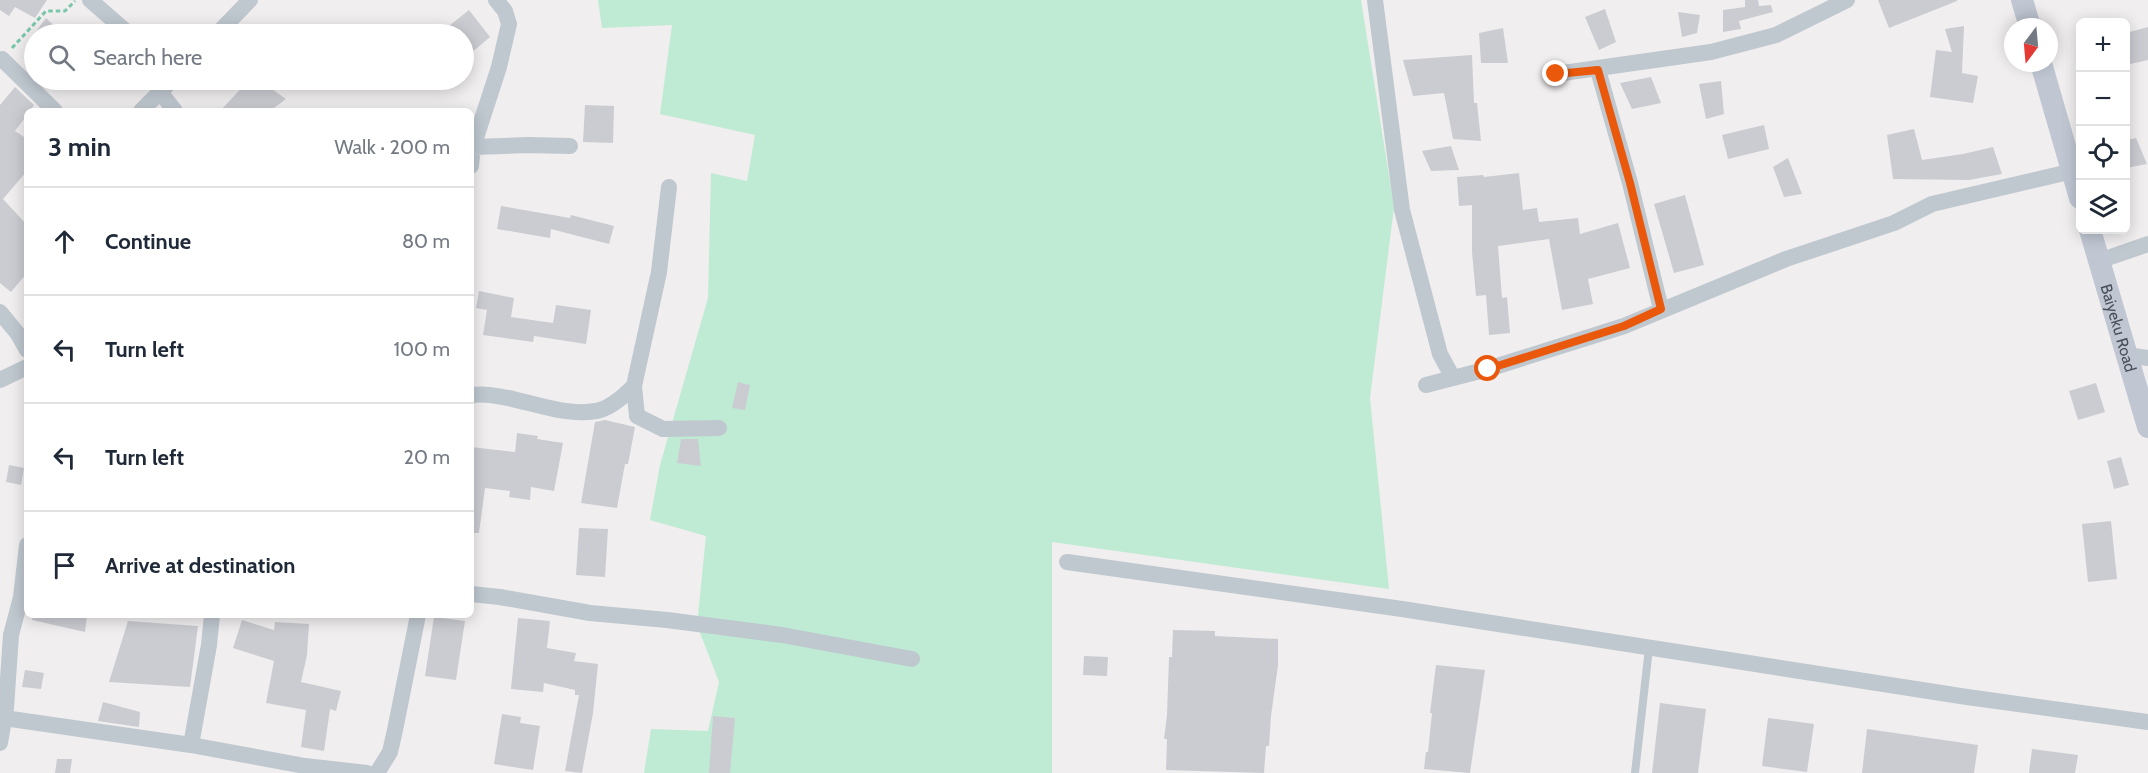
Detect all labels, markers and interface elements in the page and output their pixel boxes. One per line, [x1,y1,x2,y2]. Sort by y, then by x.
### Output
north arrow [2004,18,2058,72]
map controls [2076,18,2130,234]
button: + [2076,18,2130,72]
search box [24,24,474,90]
icon: search [45,41,78,74]
text: Search here [93,44,202,71]
route end [1542,60,1568,86]
button: − [2076,72,2130,126]
button: locate [2076,126,2130,180]
text: 3 min [48,131,111,163]
text: Walk · 200 m [334,135,450,159]
button: layers [2076,180,2130,234]
icon: ahead [48,225,81,258]
text: Continue [105,228,191,255]
text: 80 m [402,229,450,253]
street label: Baiyeku Road [2096,282,2140,374]
icon: left [48,333,81,366]
text: Turn left [105,336,184,363]
text: 100 m [394,337,450,361]
route start [1474,355,1500,381]
icon: left [48,441,81,474]
text: Turn left [105,444,184,471]
text: 20 m [404,445,450,469]
icon: arrive [48,549,81,582]
text: Arrive at destination [105,552,295,579]

